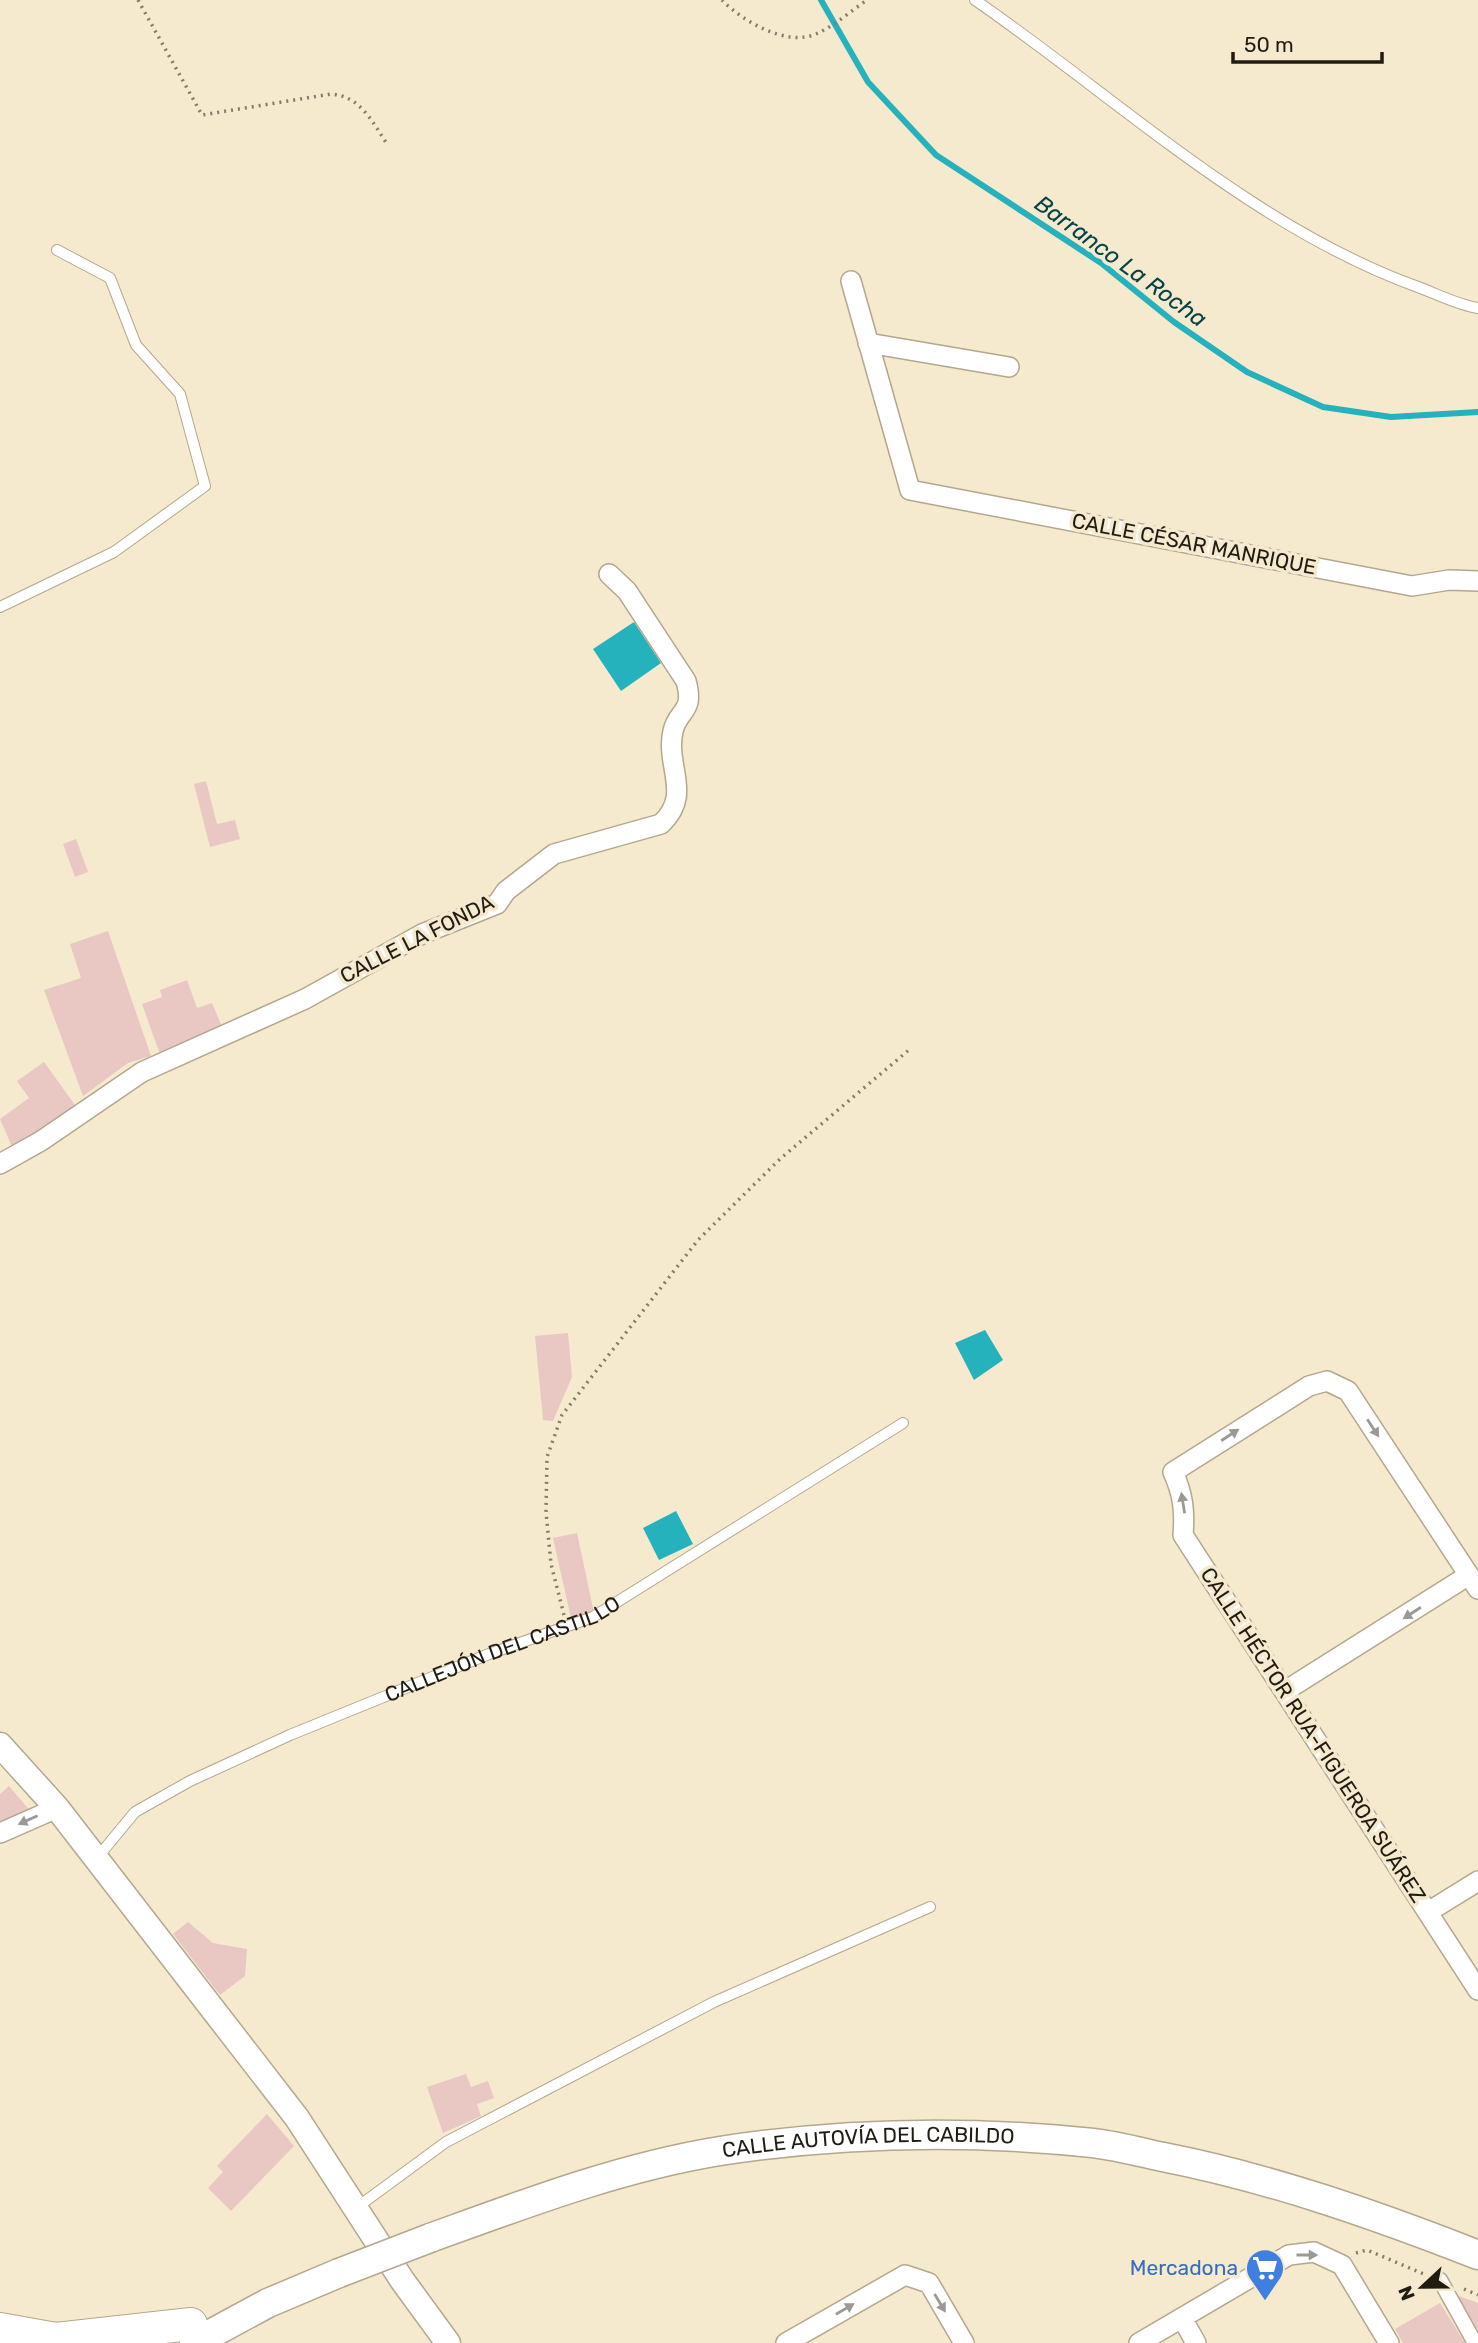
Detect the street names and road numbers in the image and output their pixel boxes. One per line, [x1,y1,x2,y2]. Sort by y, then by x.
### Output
street label: CALLE CÉSAR MANRIQUE [1070,508,1318,579]
street label: CALLE LA FONDA [336,889,498,988]
street label: CALLE HÉCTOR RUA-FIGUEROA SUÁREZ [1196,1562,1431,1907]
street label: CALLEJÓN DEL CASTILLO [381,1590,624,1707]
street label: CALLE AUTOVÍA DEL CABILDO [720,2122,1015,2163]

